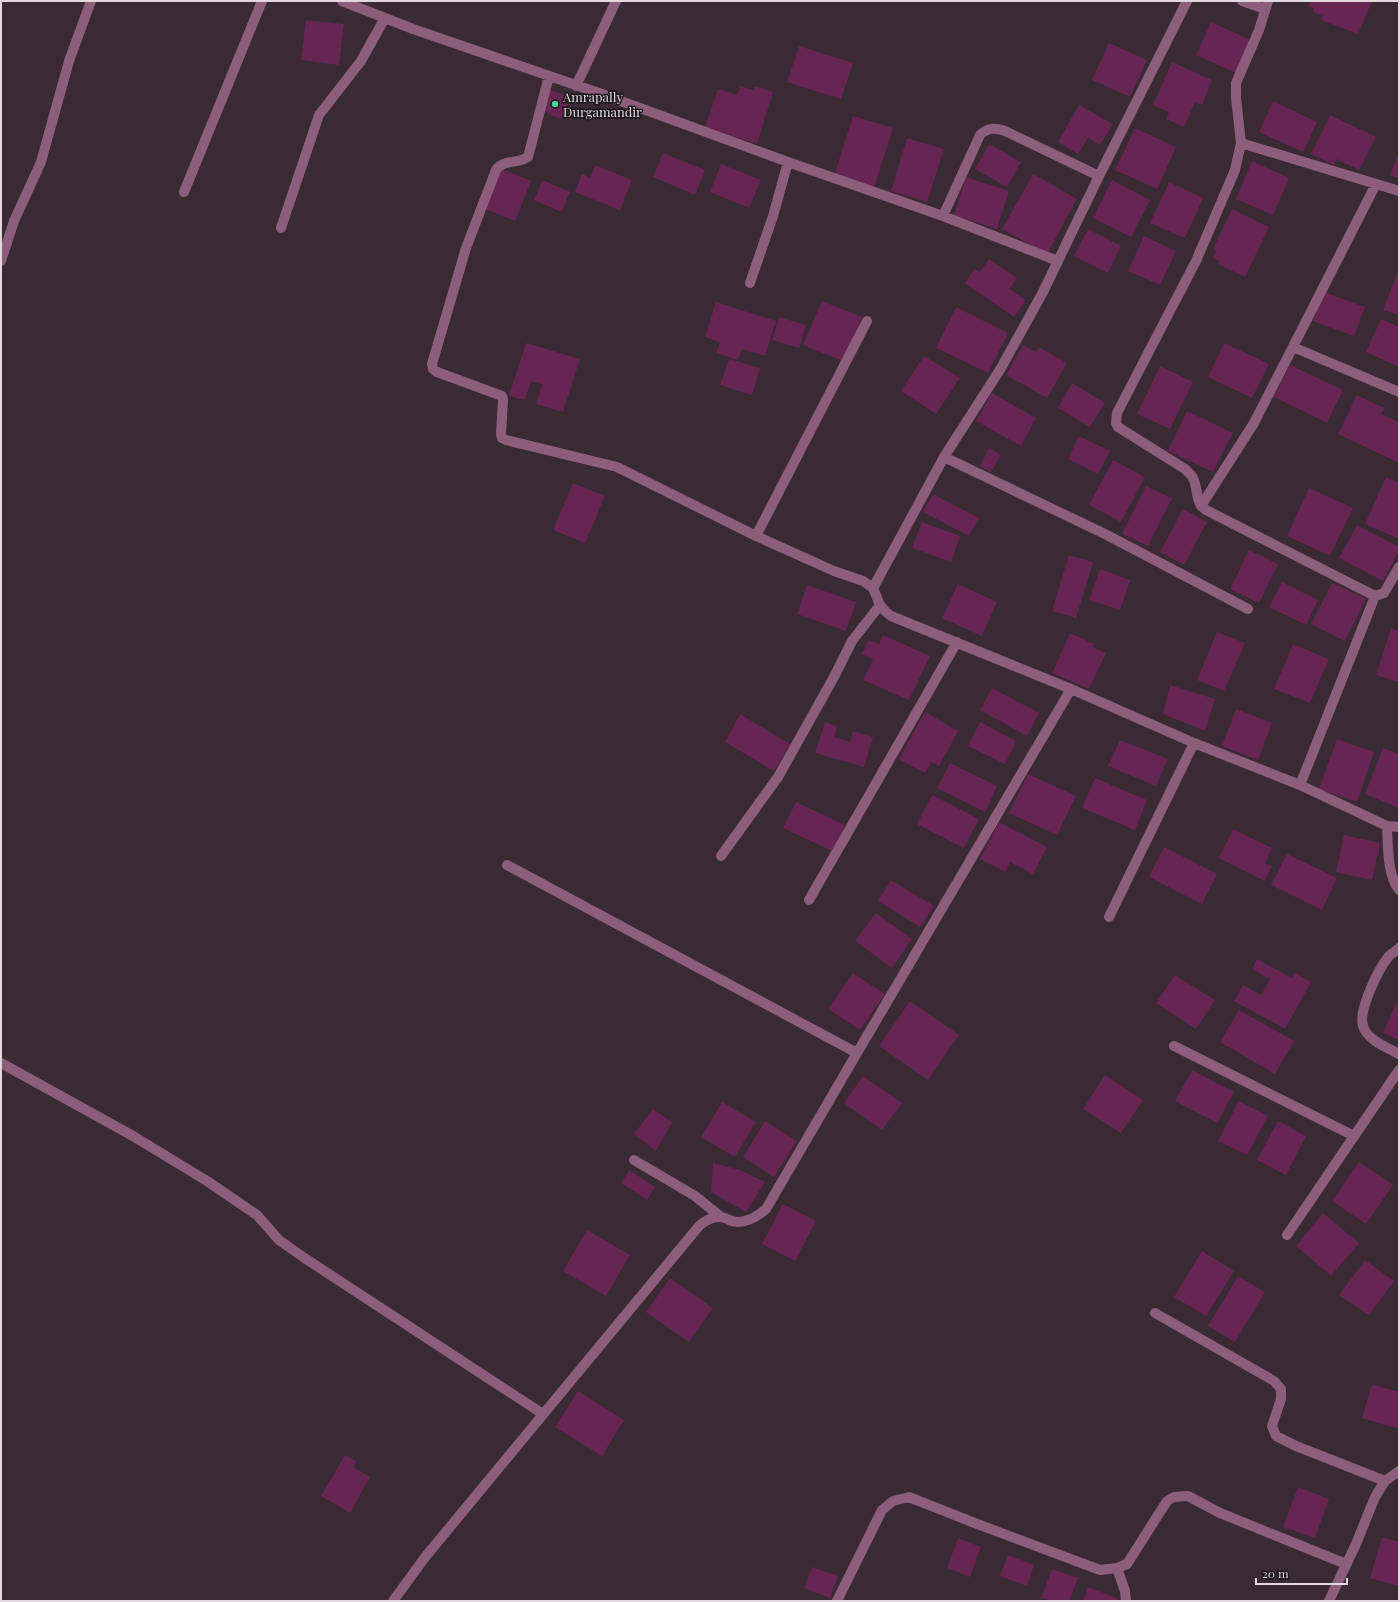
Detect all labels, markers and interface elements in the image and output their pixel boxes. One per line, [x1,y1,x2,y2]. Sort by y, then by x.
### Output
place label: Amrapally Durgamandir [562,88,642,120]
marker: Amrapally Durgamandir [550,99,560,109]
scale bar [1256,1560,1347,1586]
text: 20 m [1262,1565,1289,1581]

